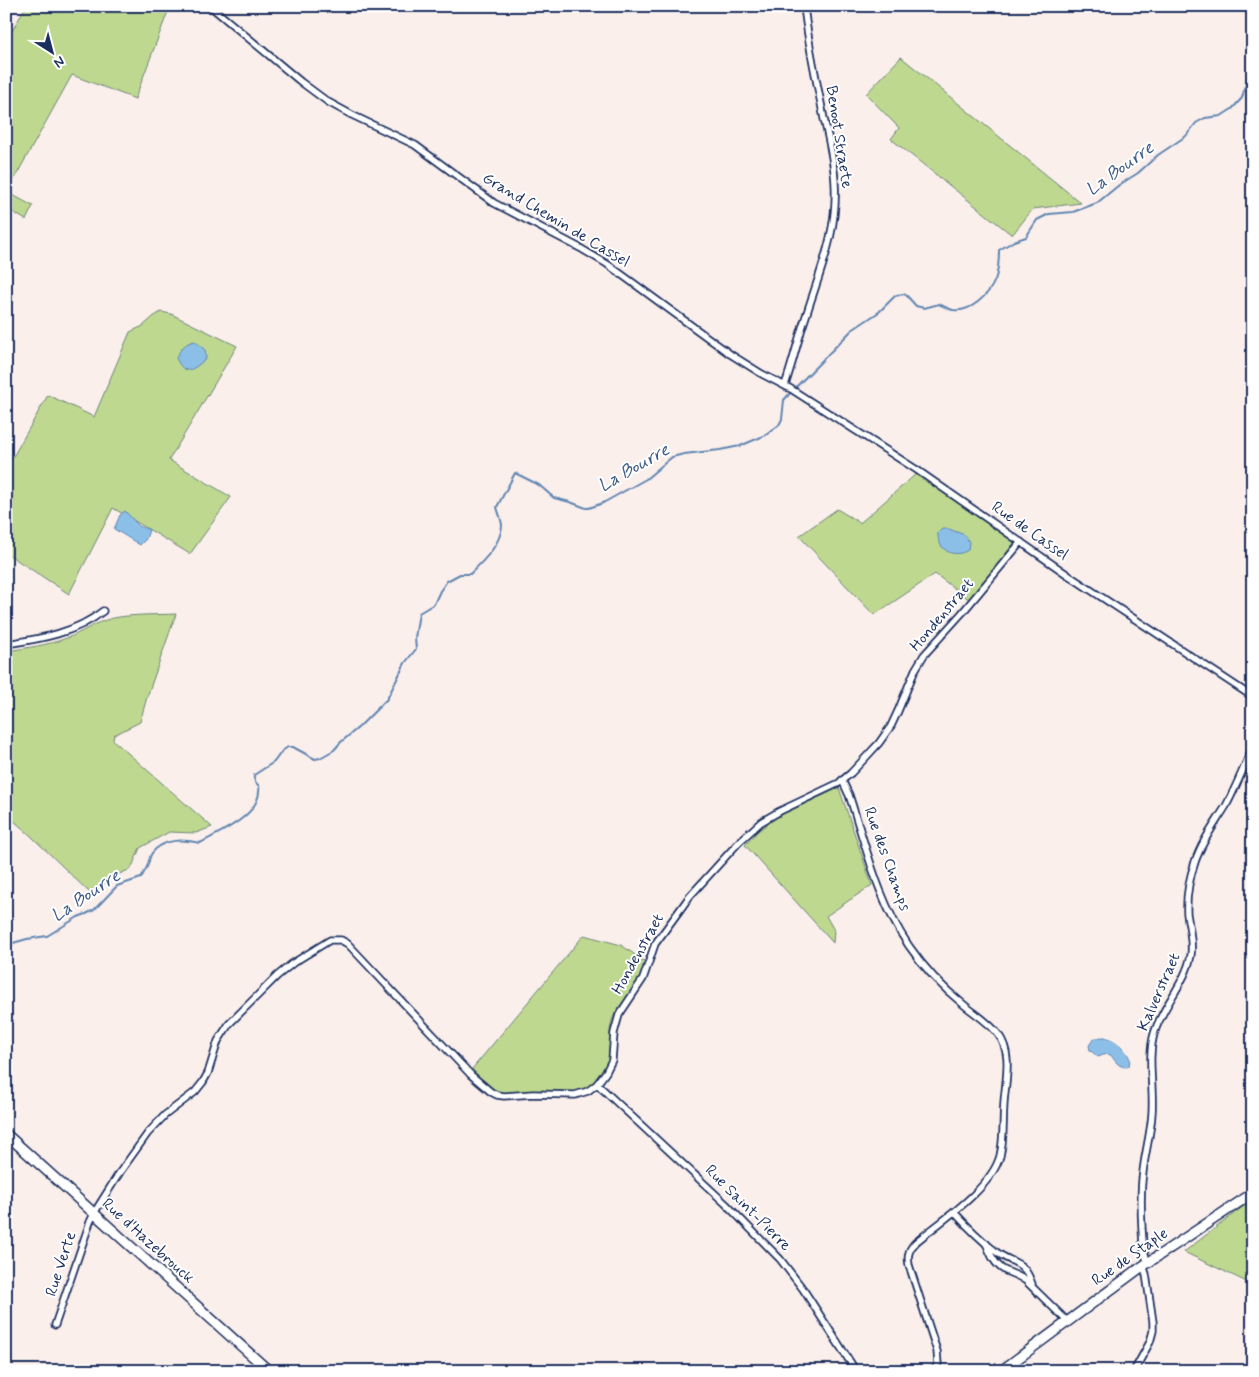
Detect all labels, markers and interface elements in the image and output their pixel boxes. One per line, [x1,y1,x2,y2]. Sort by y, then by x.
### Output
north arrow [28,28,78,78]
text: N [50,52,68,72]
street label: Benoot Straete [820,84,858,190]
water label: La Bourre [1081,136,1160,202]
street label: Grand Chemin de Cassel [478,168,634,272]
water label: La Bourre [594,437,675,498]
street label: Rue de Cassel [987,497,1073,565]
street label: Hondenstraet [905,574,979,656]
street label: Rue des Champs [858,804,916,914]
water label: La Bourre [47,864,126,928]
street label: Hondenstraet [607,910,669,998]
street label: Kalverstraet [1132,950,1186,1034]
street label: Rue Saint-Pierre [700,1160,796,1256]
street label: Rue d'Hazebrouck [97,1194,199,1288]
street label: Rue de Staple [1088,1223,1172,1291]
street label: Rue Verte [41,1229,81,1299]

